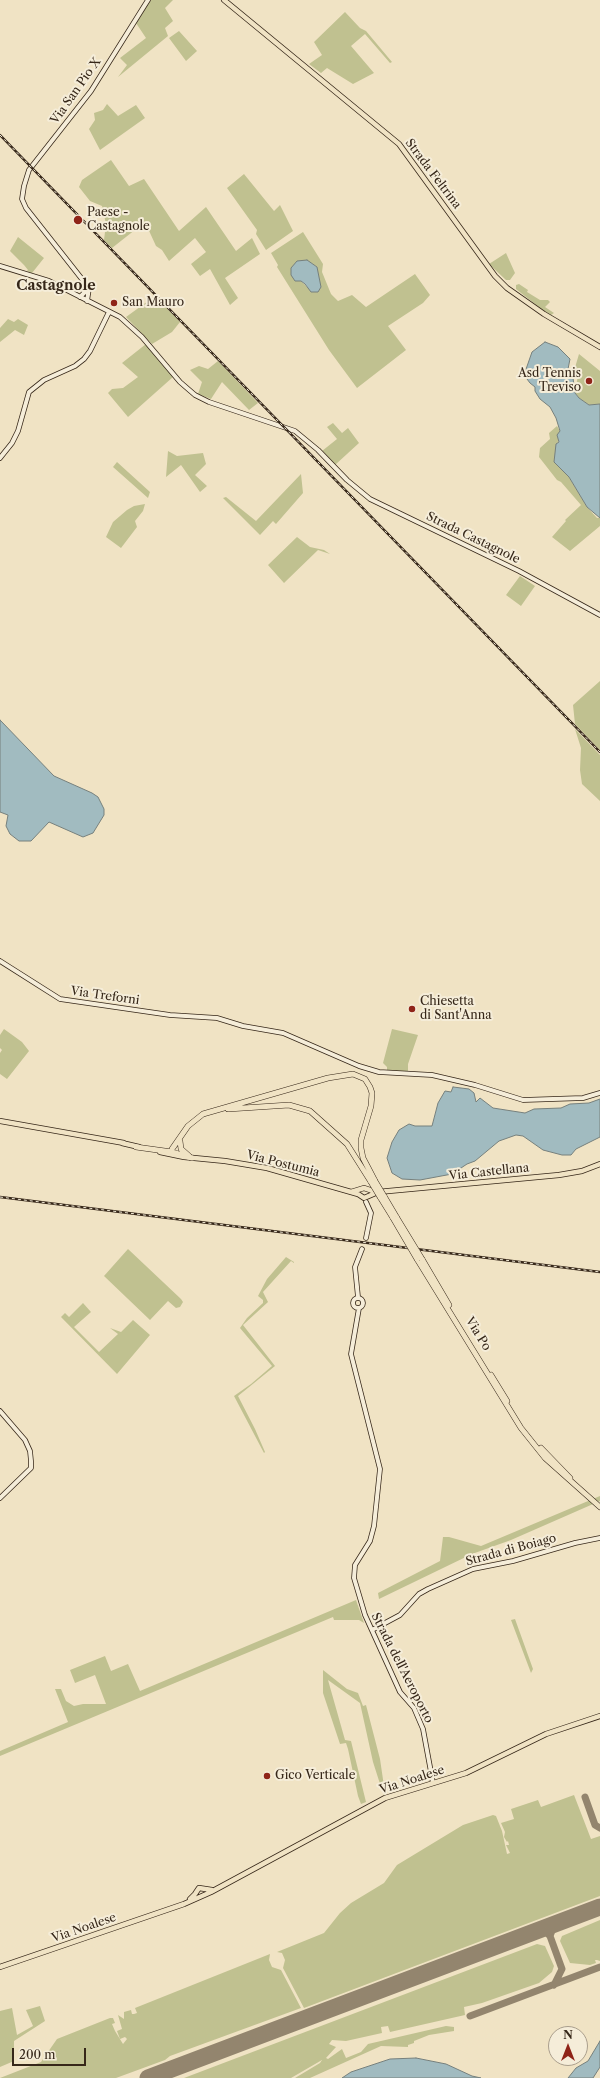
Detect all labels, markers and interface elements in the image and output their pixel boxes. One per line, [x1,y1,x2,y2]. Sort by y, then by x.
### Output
street label: Via San Pio X [48,55,104,127]
street label: Strada Feltrina [402,136,464,212]
place label: Paese - Castagnole [87,206,150,234]
marker: Paese - Castagnole [72,214,84,226]
district label: Castagnole [16,278,96,294]
place label: San Mauro [122,296,184,310]
marker: San Mauro [109,298,119,308]
place label: Asd Tennis Treviso [518,367,581,395]
marker: Asd Tennis Treviso [584,376,594,386]
street label: Strada Castagnole [424,509,522,567]
street label: Via Treforni [70,984,140,1008]
place label: Chiesetta di Sant'Anna [420,995,491,1023]
marker: Chiesetta di Sant'Anna [407,1004,417,1014]
street label: Via Postumia [245,1148,321,1180]
street label: Via Castellana [448,1161,530,1183]
street label: Via Po [462,1315,494,1353]
street label: Strada di Boiago [464,1531,558,1569]
street label: Strada dell'Aeroporto [368,1611,436,1725]
street label: Via Noalese [378,1763,446,1797]
place label: Gico Verticale [275,1769,355,1783]
marker: Gico Verticale [262,1771,272,1781]
street label: Via Noalese [50,1910,118,1946]
north arrow [548,2026,588,2066]
text: N [563,2028,573,2042]
scale bar [14,2040,88,2066]
text: 200 m [19,2047,56,2062]

